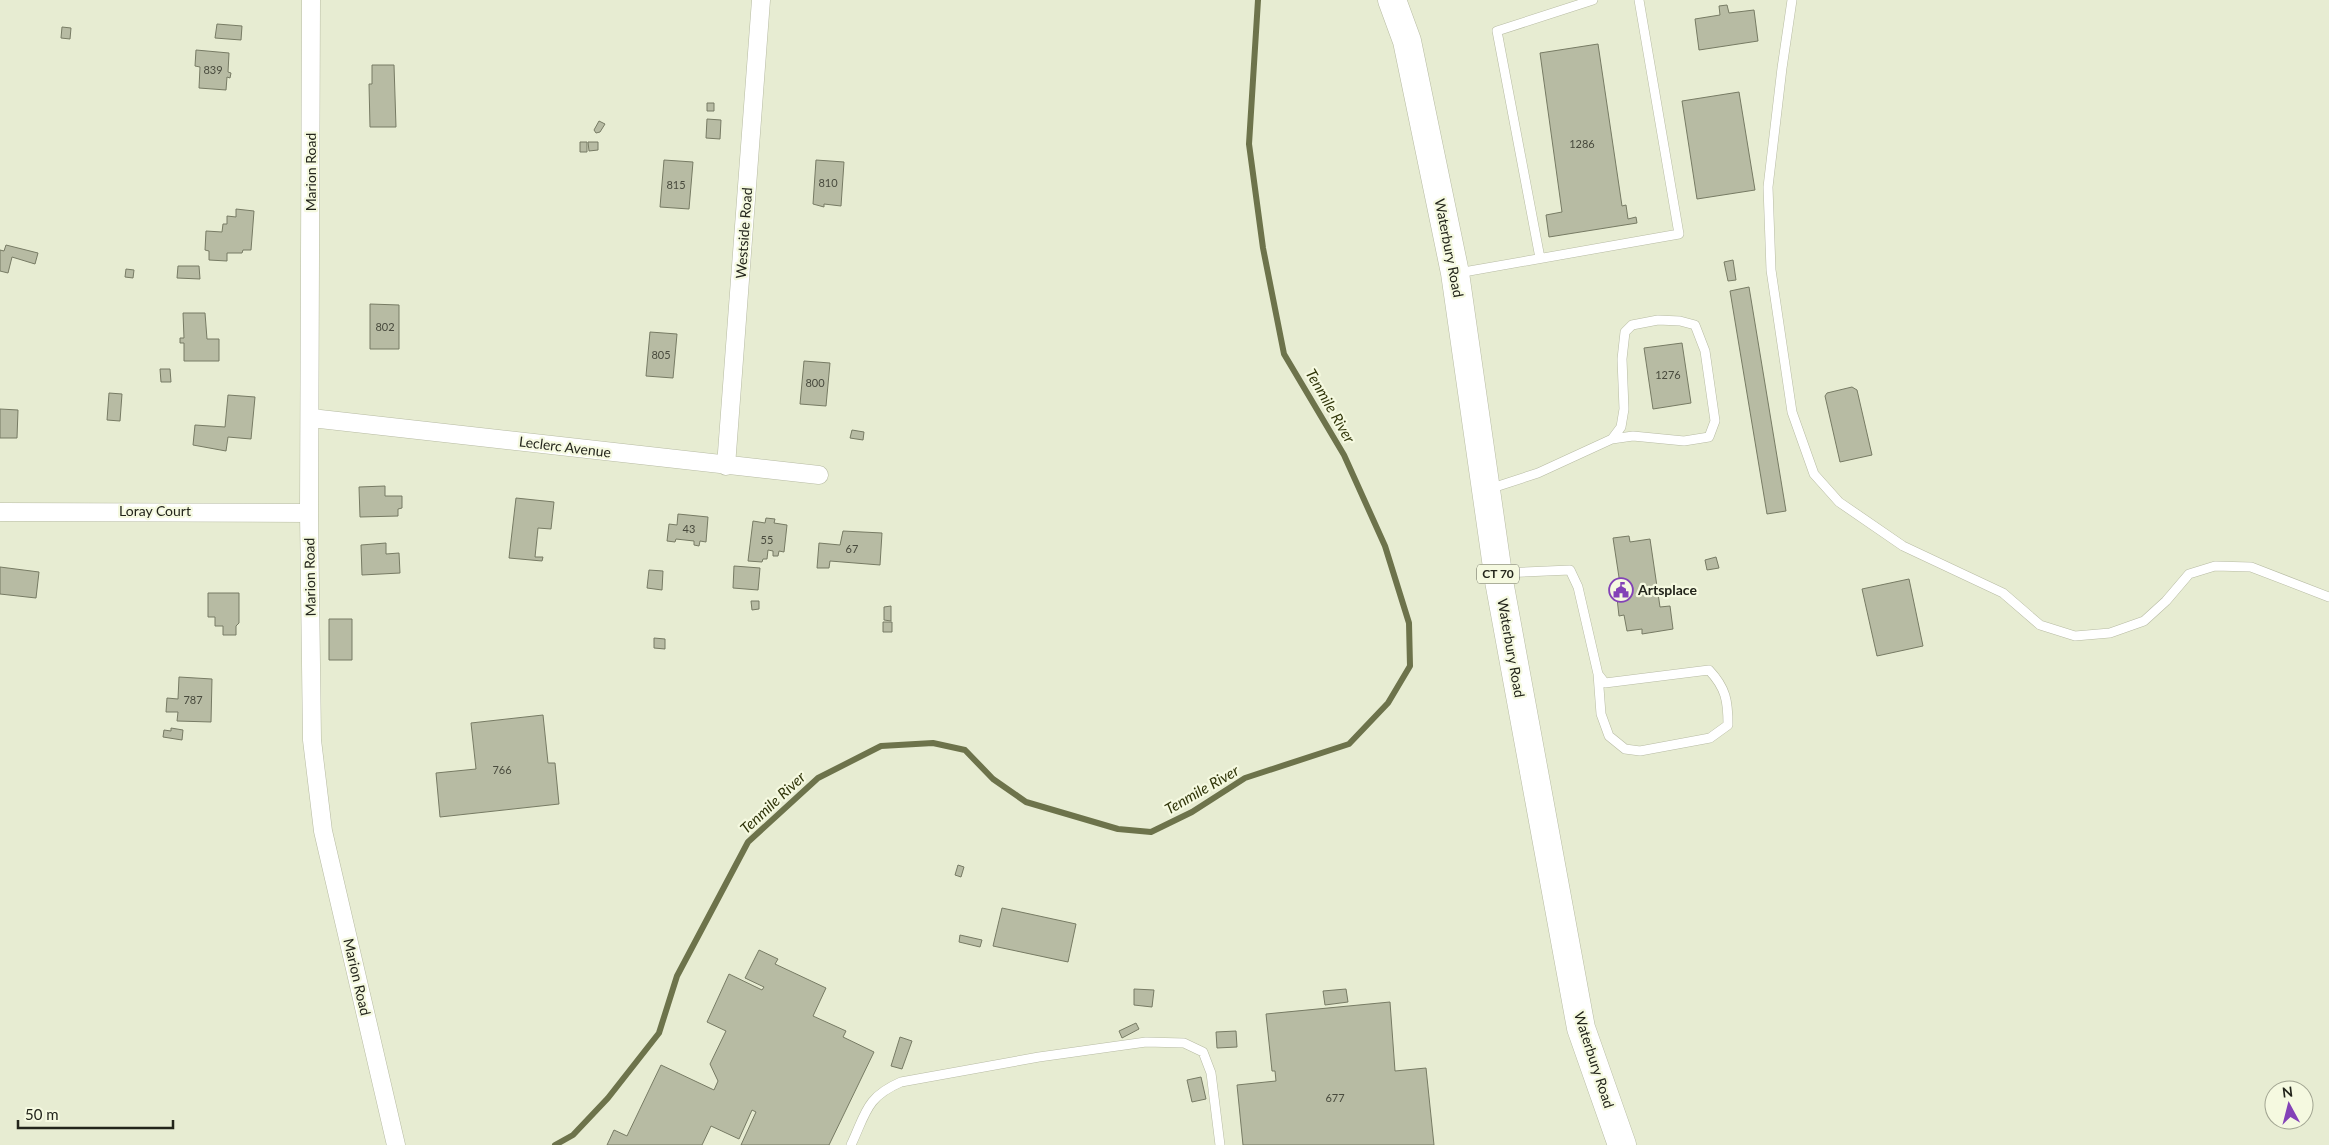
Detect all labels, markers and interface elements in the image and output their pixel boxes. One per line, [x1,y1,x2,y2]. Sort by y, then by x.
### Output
house number: 839 [203,63,223,76]
street label: Marion Road [302,133,319,211]
house number: 1286 [1569,137,1595,150]
house number: 810 [818,176,838,189]
house number: 815 [666,178,686,191]
street label: Westside Road [732,187,755,279]
street label: Waterbury Road [1432,197,1467,299]
house number: 802 [375,320,395,333]
house number: 805 [651,348,671,361]
water label: Tenmile River [1302,365,1360,446]
house number: 1276 [1655,368,1681,381]
house number: 800 [805,376,825,389]
street label: Leclerc Avenue [518,432,612,461]
street label: Loray Court [119,502,191,519]
house number: 43 [683,522,695,535]
house number: 55 [761,533,773,546]
street label: Marion Road [300,538,319,616]
house number: 67 [846,542,858,555]
road number: CT 70 [1477,564,1519,584]
public building icon: Artsplace [1608,577,1634,603]
place label: Artsplace [1637,581,1697,598]
street label: Waterbury Road [1494,597,1529,699]
house number: 787 [183,693,203,706]
water label: Tenmile River [1161,760,1242,818]
house number: 766 [492,763,512,776]
water label: Tenmile River [736,767,809,837]
street label: Marion Road [340,937,375,1017]
street label: Waterbury Road [1571,1010,1618,1110]
north arrow [2264,1080,2314,1130]
text: N [2281,1083,2294,1101]
house number: 677 [1325,1091,1345,1104]
scale bar [18,1098,172,1130]
text: 50 m [25,1105,59,1123]

